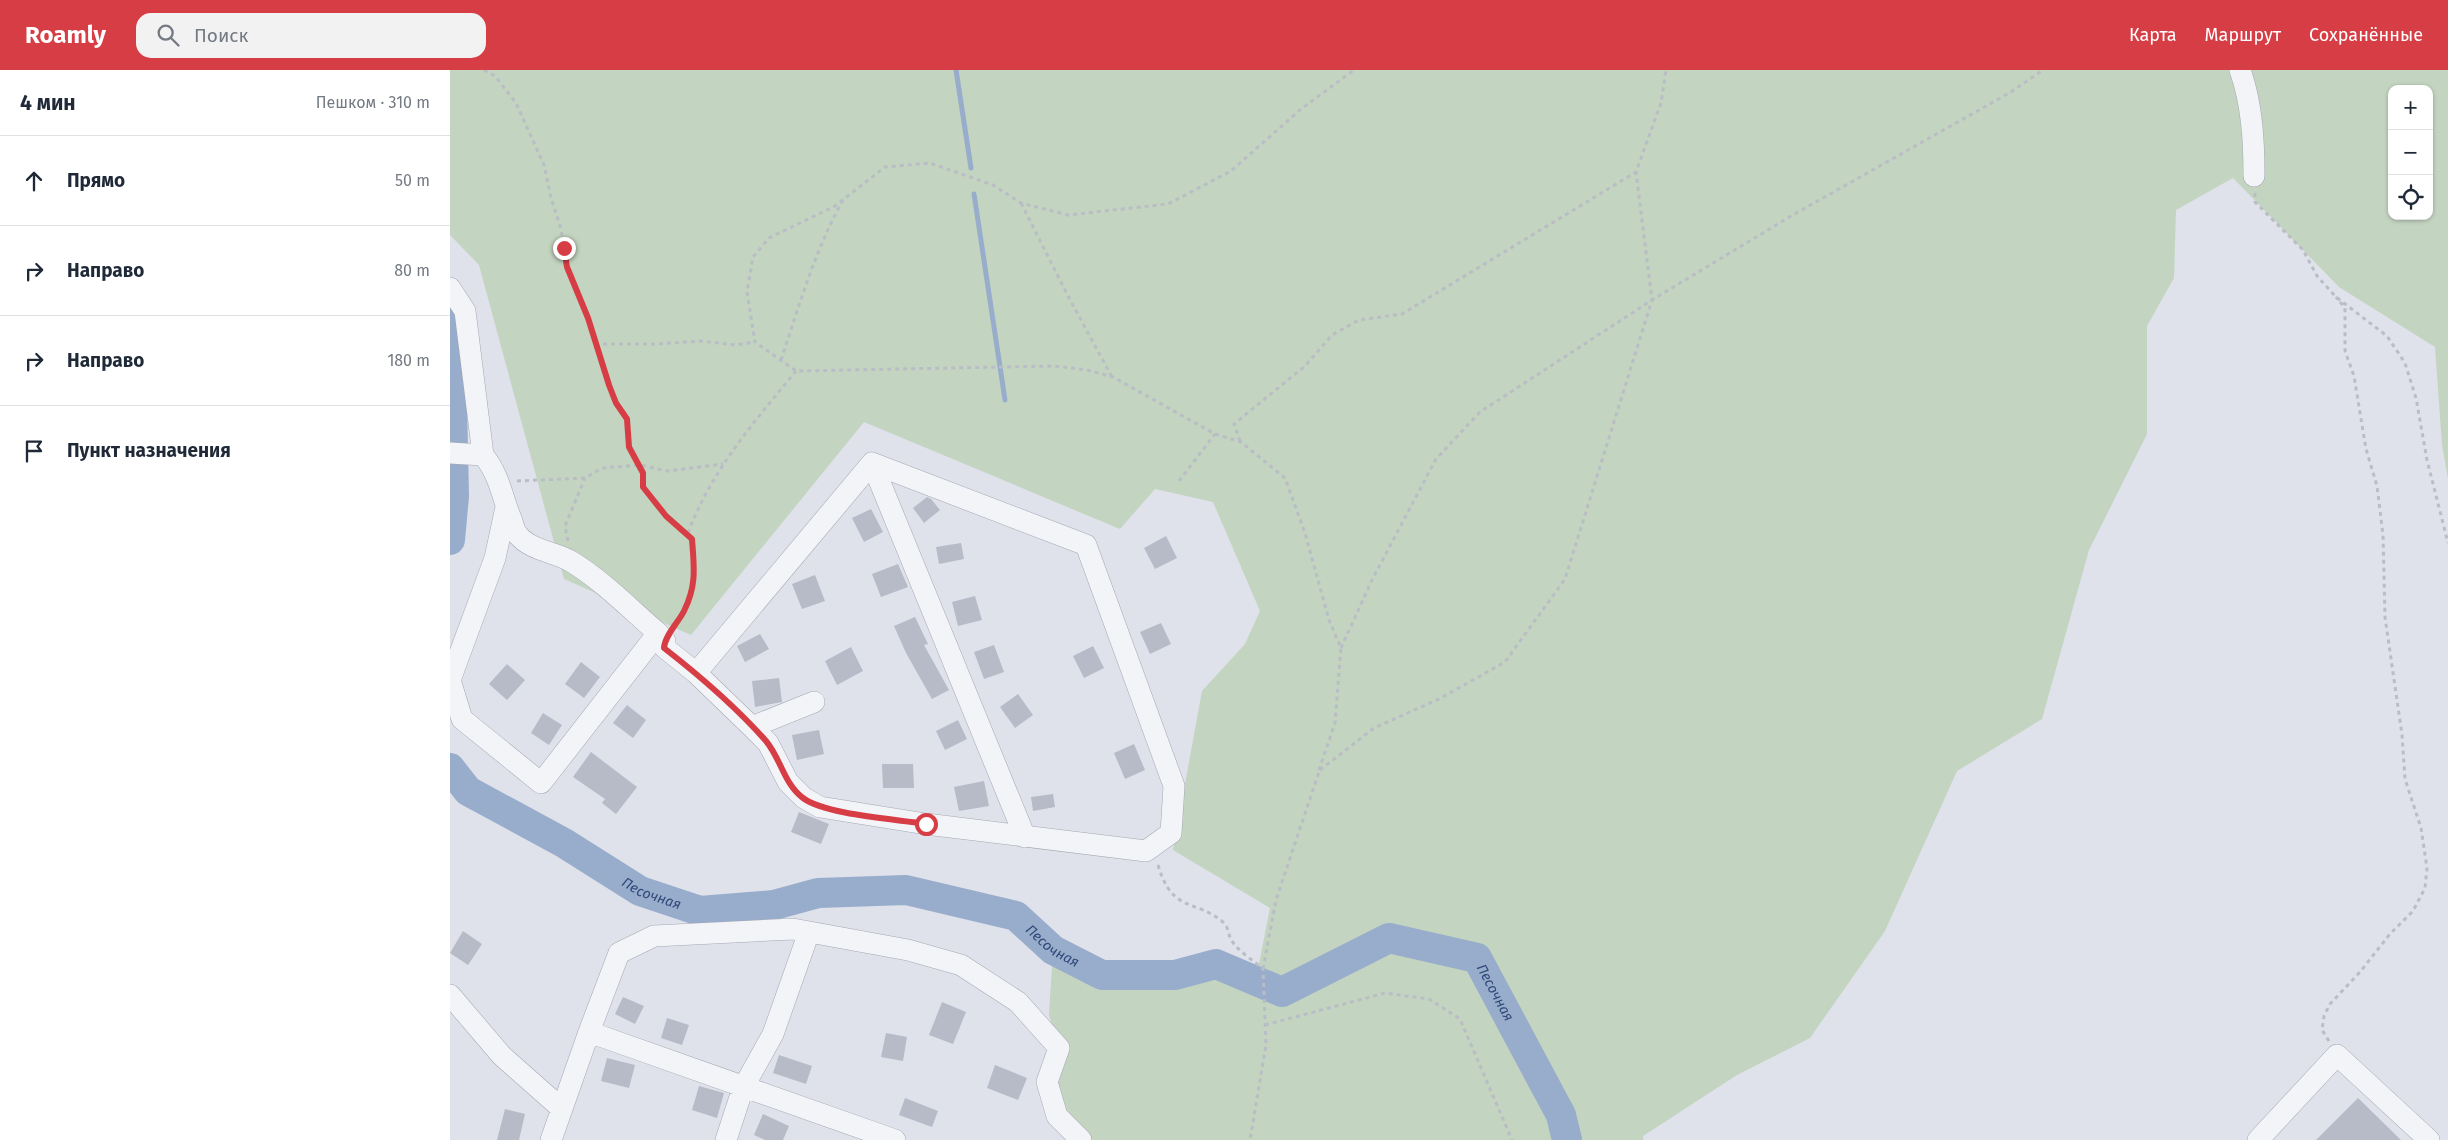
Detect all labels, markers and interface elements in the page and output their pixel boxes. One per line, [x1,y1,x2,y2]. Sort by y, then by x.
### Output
search box [136,13,486,58]
text: Roamly [25,21,106,49]
icon: search [154,21,182,49]
text: Поиск [194,24,248,47]
text: Карта [2129,24,2177,46]
text: Маршрут [2205,24,2281,46]
text: Сохранённые [2309,24,2423,46]
map controls [2388,85,2433,220]
button: + [2388,85,2433,130]
text: 4 мин [20,90,76,116]
text: Пешком · 310 m [316,93,430,112]
button: − [2388,130,2433,175]
icon: ahead [20,167,48,195]
text: Прямо [67,169,125,192]
text: 50 m [395,171,430,190]
button: locate [2388,175,2433,220]
route end [553,237,576,260]
icon: right [20,257,48,285]
text: Направо [67,259,144,282]
text: 80 m [394,261,430,280]
icon: right [20,347,48,375]
text: Направо [67,349,144,372]
text: 180 m [387,351,430,370]
icon: arrive [20,437,48,465]
text: Пункт назначения [67,439,231,462]
route start [915,813,938,836]
water label: Песочная [619,874,683,913]
water label: Песочная [1022,921,1082,971]
water label: Песочная [1473,961,1517,1024]

